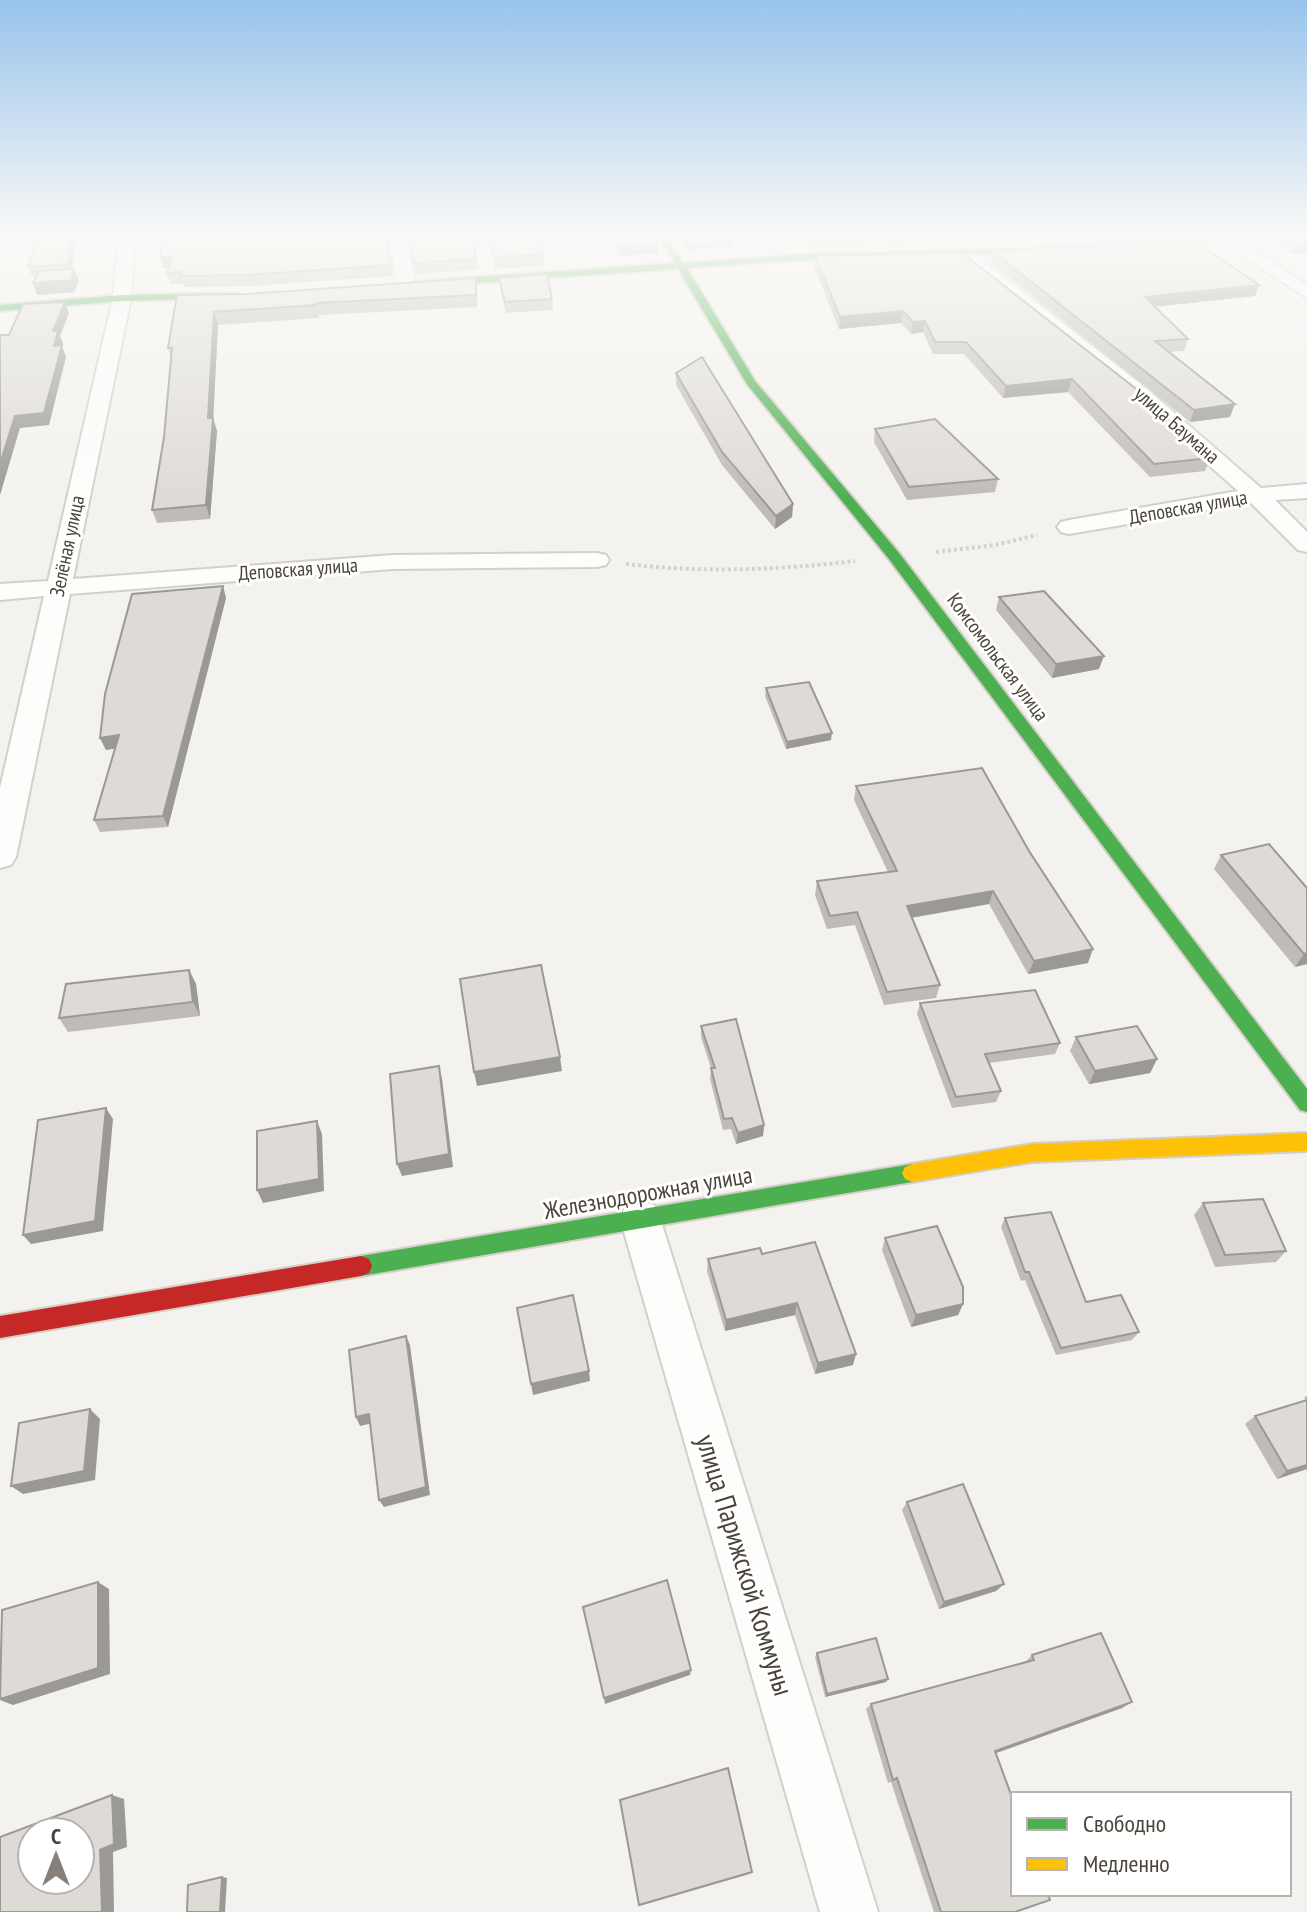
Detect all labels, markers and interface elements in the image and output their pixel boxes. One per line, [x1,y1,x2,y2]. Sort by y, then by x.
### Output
street label: улица Баумана [1129,381,1225,469]
street label: Деповская улица [1127,484,1249,530]
street label: Зелёная улица [44,493,90,599]
street label: Деповская улица [237,552,359,586]
street label: Комсомольская улица [941,588,1055,726]
street label: Железнодорожная улица [540,1159,755,1226]
street label: улица Парижской Коммуны [688,1430,803,1700]
legend [1011,1792,1291,1896]
text: Свободно [1083,1808,1166,1839]
north arrow [16,1816,96,1896]
text: С [51,1822,61,1850]
text: Медленно [1083,1848,1170,1879]

